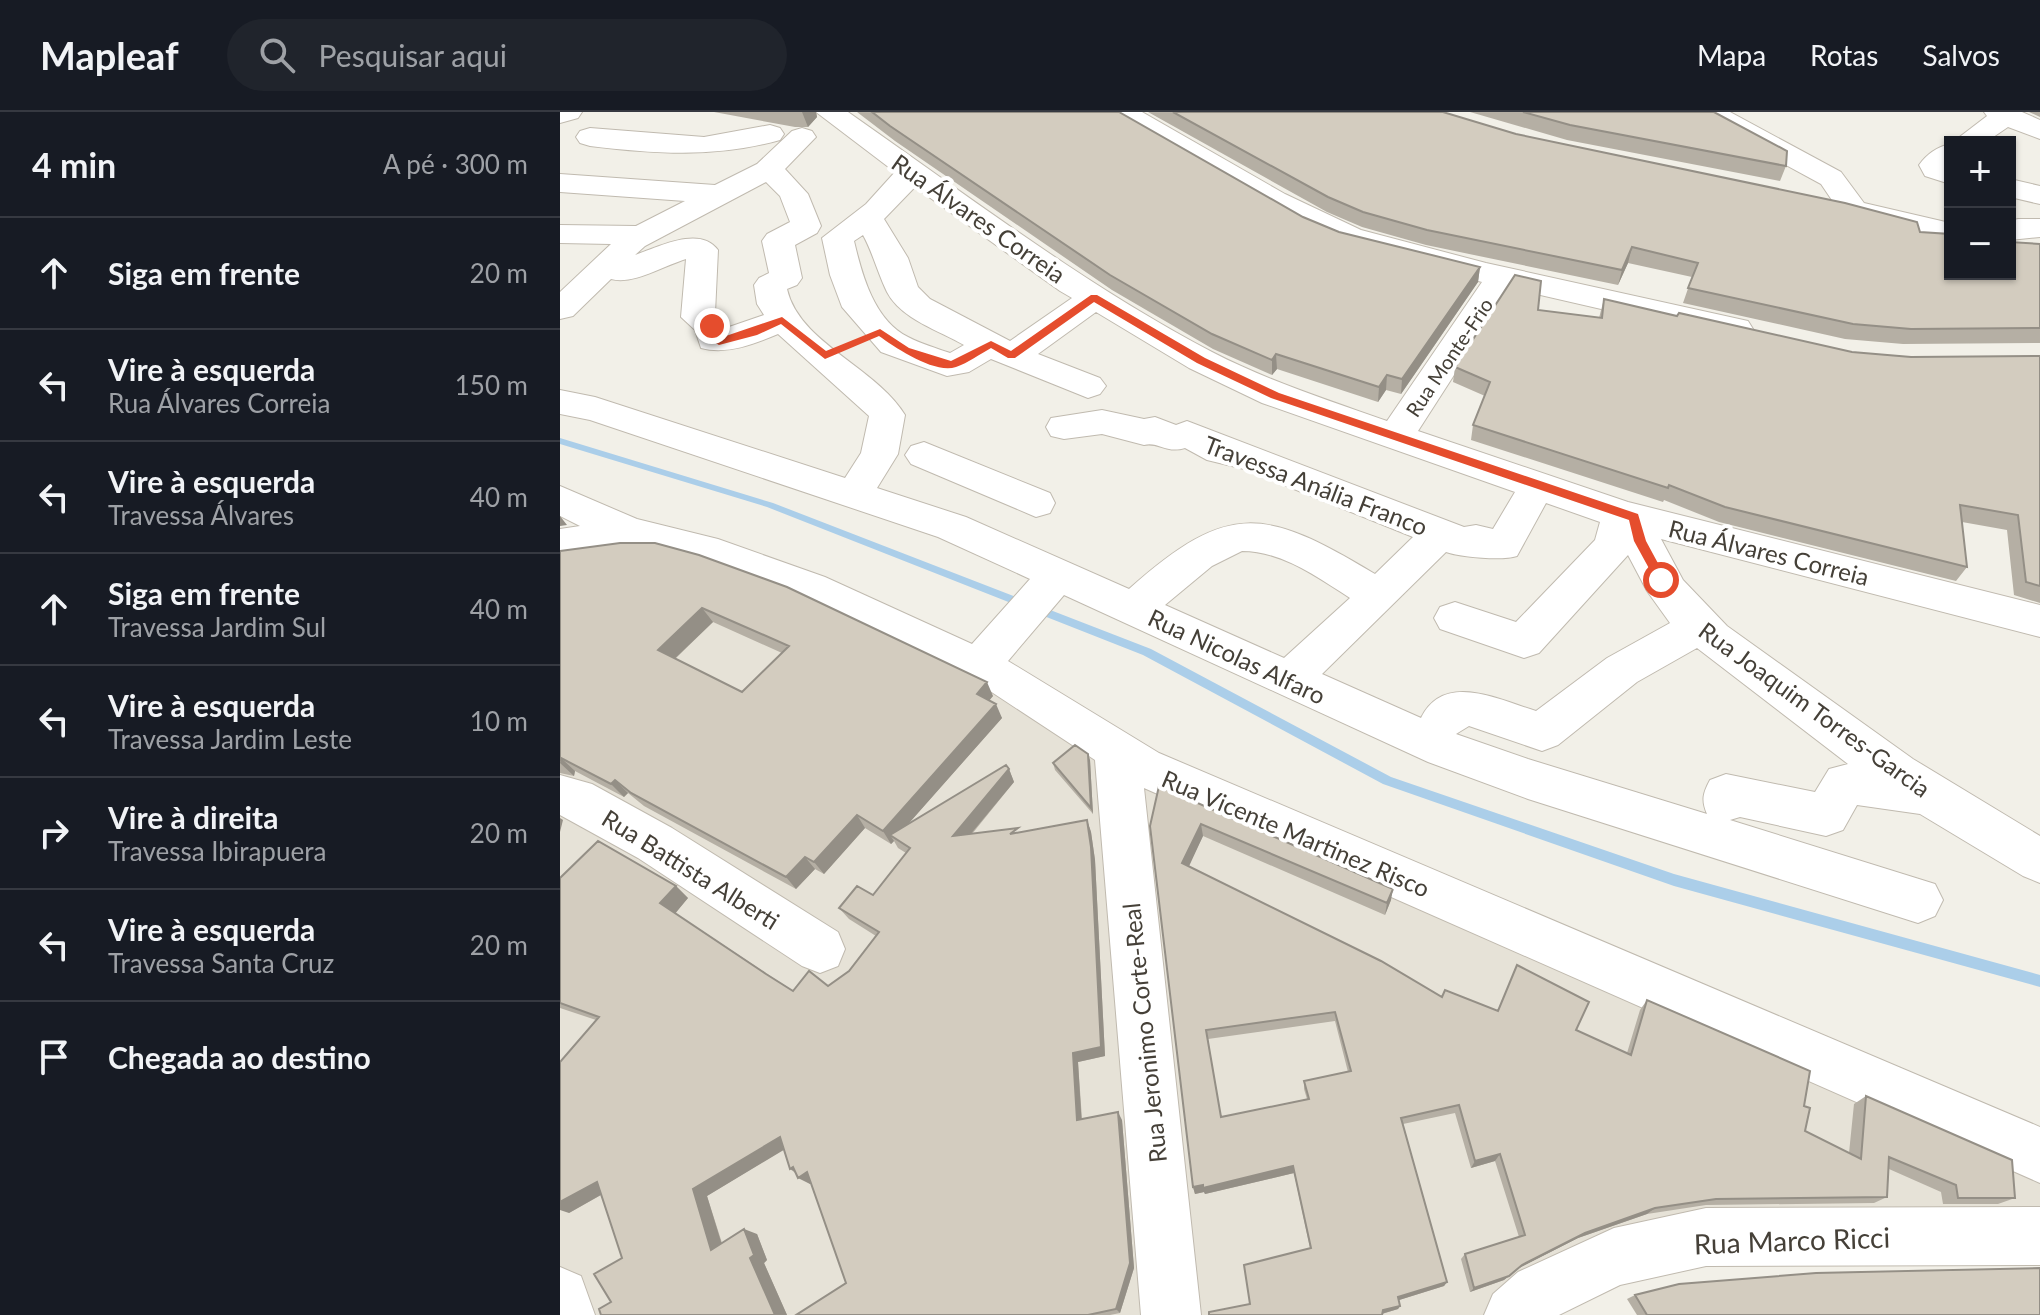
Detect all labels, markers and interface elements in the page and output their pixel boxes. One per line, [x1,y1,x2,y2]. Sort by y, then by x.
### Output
search box [227,19,787,91]
text: Mapleaf [40,32,179,78]
icon: search [255,33,299,77]
text: Pesquisar aqui [319,37,507,73]
text: Mapa [1697,38,1766,72]
text: Rotas [1810,38,1878,72]
text: Salvos [1922,38,2000,72]
map controls [1944,136,2016,280]
button: + [1944,136,2016,208]
text: 4 min [32,144,116,185]
street label: Rua Álvares Correia [887,147,1071,289]
text: A pé · 300 m [383,148,528,180]
button: − [1944,208,2016,280]
icon: ahead [32,251,76,295]
text: Siga em frente [108,255,300,291]
text: 20 m [470,257,528,289]
street label: Rua Monte-Frio [1400,293,1498,421]
route end [694,308,730,344]
text: Vire à esquerda [108,351,315,387]
icon: left [32,363,76,407]
text: 150 m [455,369,528,401]
text: Rua Álvares Correia [108,387,330,419]
street label: Travessa Anália Franco [1200,429,1432,541]
text: Vire à esquerda [108,463,315,499]
icon: left [32,475,76,519]
text: 40 m [470,481,528,513]
text: Travessa Álvares [108,499,294,531]
street label: Rua Álvares Correia [1666,513,1872,591]
route start [1643,562,1679,598]
text: Siga em frente [108,575,300,611]
icon: ahead [32,587,76,631]
text: 40 m [470,593,528,625]
street label: Rua Nicolas Alfaro [1144,602,1330,710]
text: Travessa Jardim Sul [108,611,326,643]
street label: Rua Joaquim Torres-Garcia [1694,615,1936,803]
text: Vire à esquerda [108,687,315,723]
icon: left [32,699,76,743]
text: 10 m [470,705,528,737]
text: Travessa Jardim Leste [108,723,352,755]
street label: Rua Vicente Martinez Risco [1158,763,1434,903]
text: Vire à direita [108,799,278,835]
street label: Rua Battista Alberti [597,803,785,935]
icon: right [32,811,76,855]
text: 20 m [470,817,528,849]
text: Travessa Ibirapuera [108,835,326,867]
street label: Rua Jeronimo Corte-Real [1116,902,1172,1164]
text: Vire à esquerda [108,911,315,947]
icon: left [32,923,76,967]
text: 20 m [470,929,528,961]
text: Travessa Santa Cruz [108,947,334,979]
icon: arrive [32,1035,76,1079]
text: Chegada ao destino [108,1039,371,1075]
street label: Rua Marco Ricci [1693,1220,1891,1260]

